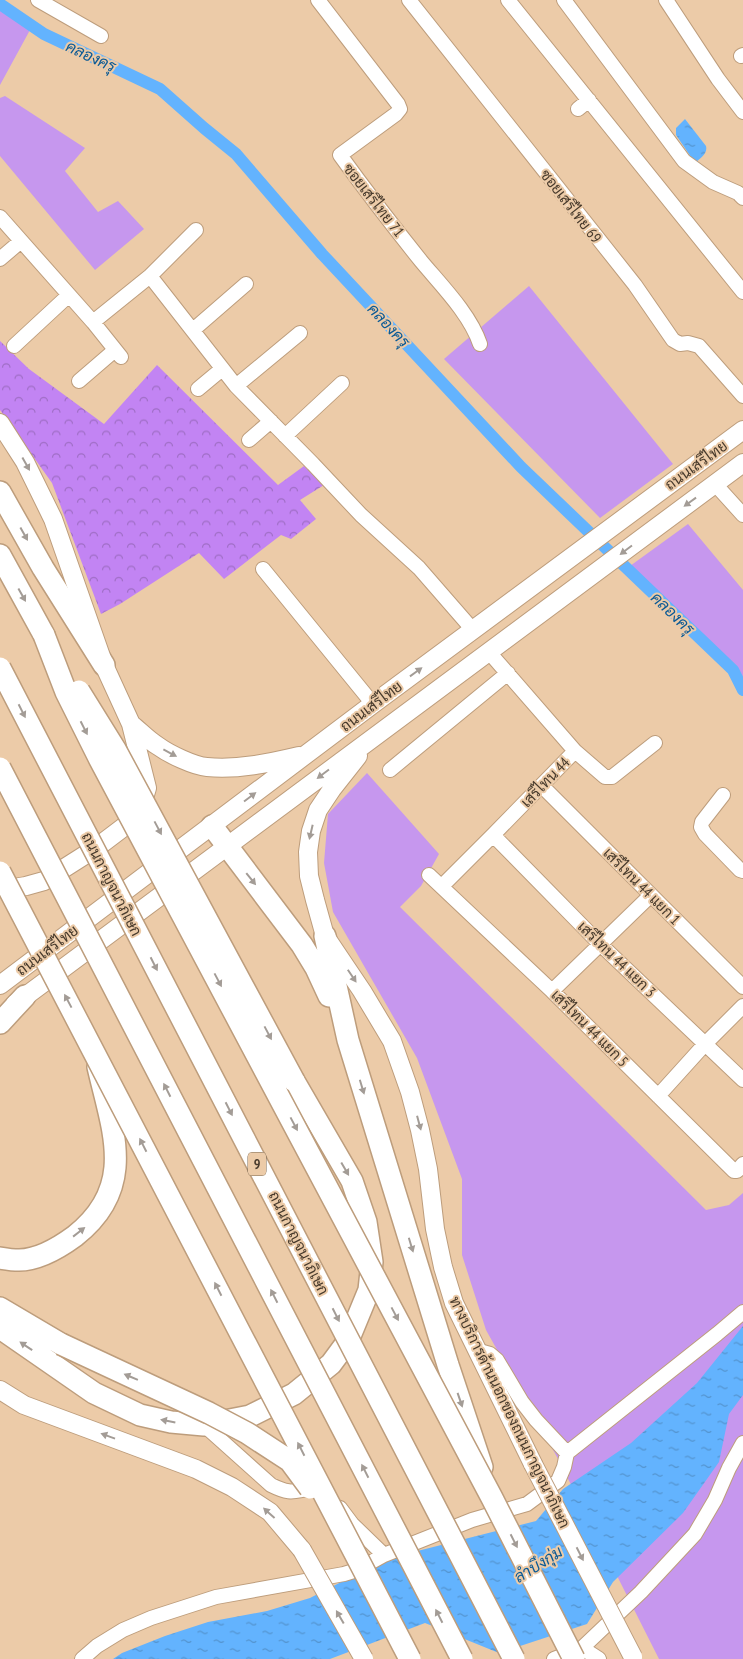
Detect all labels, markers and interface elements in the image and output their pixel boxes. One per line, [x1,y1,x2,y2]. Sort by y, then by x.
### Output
water label: คลองครุ [62,36,120,79]
street label: ซอยเสรีไทย 71 [339,159,409,241]
street label: ซอยเสรีไทย 69 [536,165,606,247]
water label: คลองครุ [362,299,415,353]
street label: ถนนเสรีไทย [661,436,731,494]
one-way arrow [21,458,30,471]
one-way arrow [683,497,697,507]
one-way arrow [20,527,28,541]
one-way arrow [620,544,633,555]
water label: คลองครุ [646,587,700,641]
one-way arrow [18,588,26,603]
one-way arrow [409,667,422,678]
street label: ถนนเสรีไทย [336,677,406,735]
one-way arrow [18,704,26,719]
one-way arrow [80,721,88,736]
one-way arrow [163,749,177,757]
street label: เสรีไทน 44 [516,753,574,811]
one-way arrow [316,769,330,779]
one-way arrow [243,791,256,802]
one-way arrow [154,821,162,835]
one-way arrow [307,825,315,840]
street label: ถนนกาญจนาภิเษก [78,829,146,939]
street label: เสรีไทน 44 แยก 1 [599,843,685,929]
one-way arrow [246,872,257,885]
street label: เสรีไทน 44 แยก 3 [574,917,660,1001]
street label: ถนนเสรีไทย [12,921,82,979]
one-way arrow [150,957,158,972]
one-way arrow [347,969,357,983]
one-way arrow [213,974,222,987]
street label: เสรีไทน 44 แยก 5 [547,985,633,1071]
one-way arrow [64,993,72,1008]
one-way arrow [264,1025,272,1040]
one-way arrow [358,1079,366,1094]
one-way arrow [163,1082,171,1097]
one-way arrow [225,1101,233,1116]
one-way arrow [415,1116,423,1131]
one-way arrow [290,1117,298,1131]
one-way arrow [139,1138,147,1152]
road number: 9 [248,1152,266,1176]
one-way arrow [340,1162,349,1175]
street label: ถนนกาญจนาภิเษก [265,1188,333,1298]
one-way arrow [72,1227,85,1238]
one-way arrow [407,1238,415,1253]
one-way arrow [214,1282,222,1296]
one-way arrow [270,1289,278,1303]
street label: ทางบริการด้านนอกของถนนกาญจนาภิเษก [445,1293,575,1531]
one-way arrow [391,1306,399,1321]
one-way arrow [332,1308,340,1322]
one-way arrow [19,1341,33,1351]
one-way arrow [124,1373,138,1381]
one-way arrow [457,1393,464,1408]
one-way arrow [161,1417,176,1425]
one-way arrow [101,1432,115,1440]
one-way arrow [297,1441,305,1456]
one-way arrow [361,1464,369,1479]
one-way arrow [263,1508,276,1519]
one-way arrow [510,1534,518,1548]
water label: ลำบึงกุ่ม [510,1541,567,1588]
one-way arrow [576,1546,584,1561]
one-way arrow [435,1608,443,1623]
one-way arrow [336,1609,344,1624]

